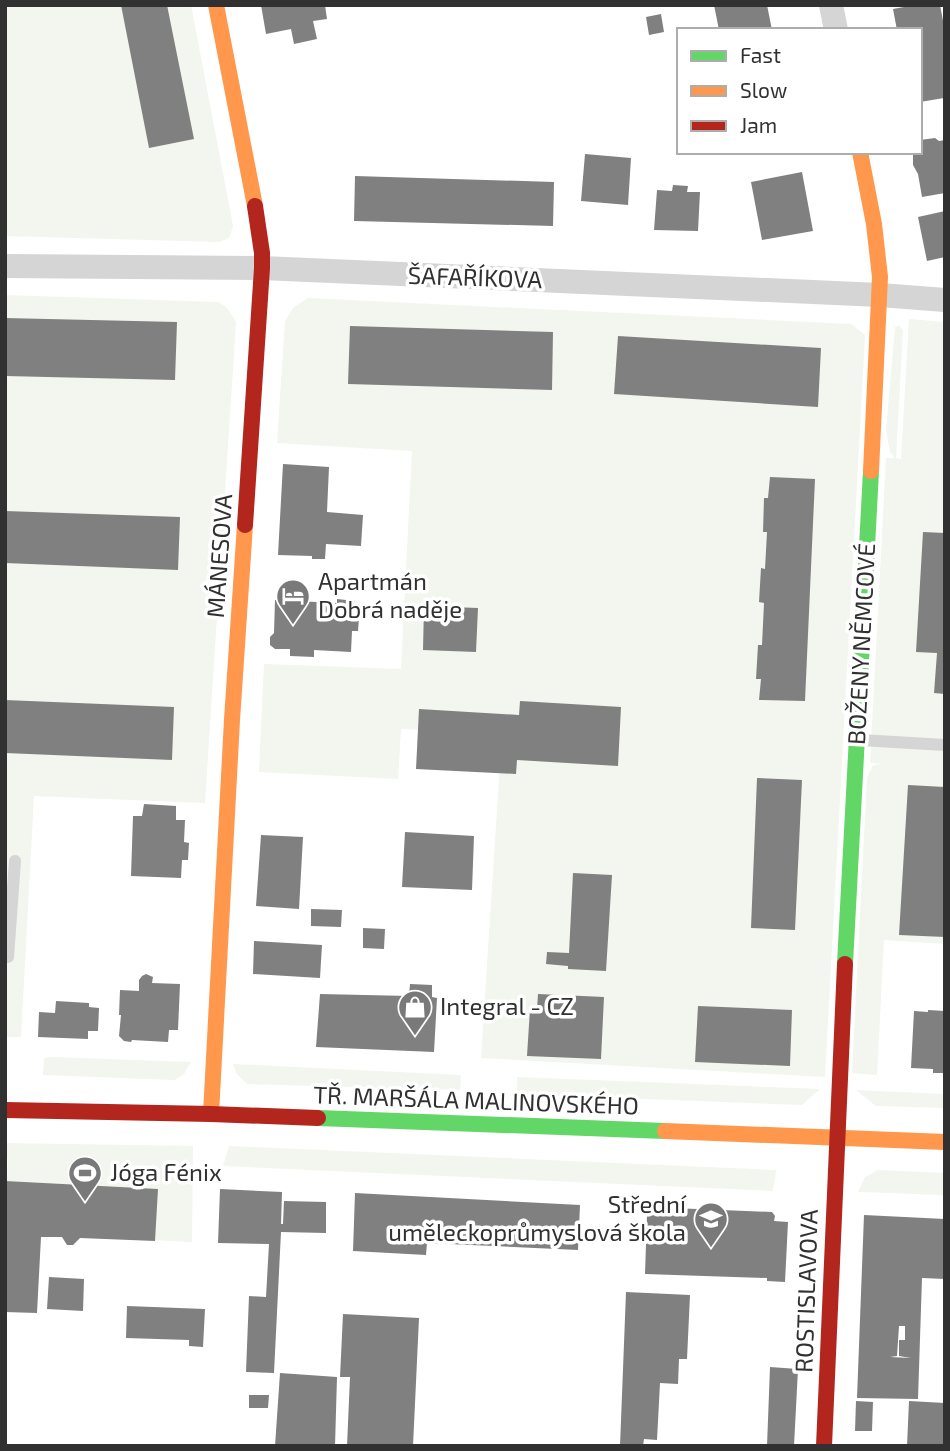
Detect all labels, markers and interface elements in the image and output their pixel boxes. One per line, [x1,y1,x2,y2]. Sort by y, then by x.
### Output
legend [677,28,922,154]
text: Fast [740,42,781,67]
text: Slow [740,77,787,102]
text: Jam [740,112,777,137]
street label: ŠAFAŘÍKOVA [407,260,543,293]
street label: MÁNESOVA [200,493,237,619]
street label: BOŽENY NĚMCOVÉ [841,542,880,745]
place label: Apartmán Dobrá naděje [318,566,462,623]
hotel icon: Apartmán Dobrá naděje [274,577,312,626]
shop icon: Integral - CZ [396,988,434,1037]
place label: Integral - CZ [440,991,574,1020]
street label: TŘ. MARŠÁLA MALINOVSKÉHO [313,1079,639,1120]
sports icon: Jóga Fénix [66,1154,104,1203]
place label: Jóga Fénix [110,1157,222,1186]
place label: Střední uměleckoprůmyslová škola [388,1189,687,1246]
school or university icon: Střední uměleckoprůmyslová škola [692,1200,730,1249]
street label: ROSTISLAVOVA [788,1209,823,1373]

